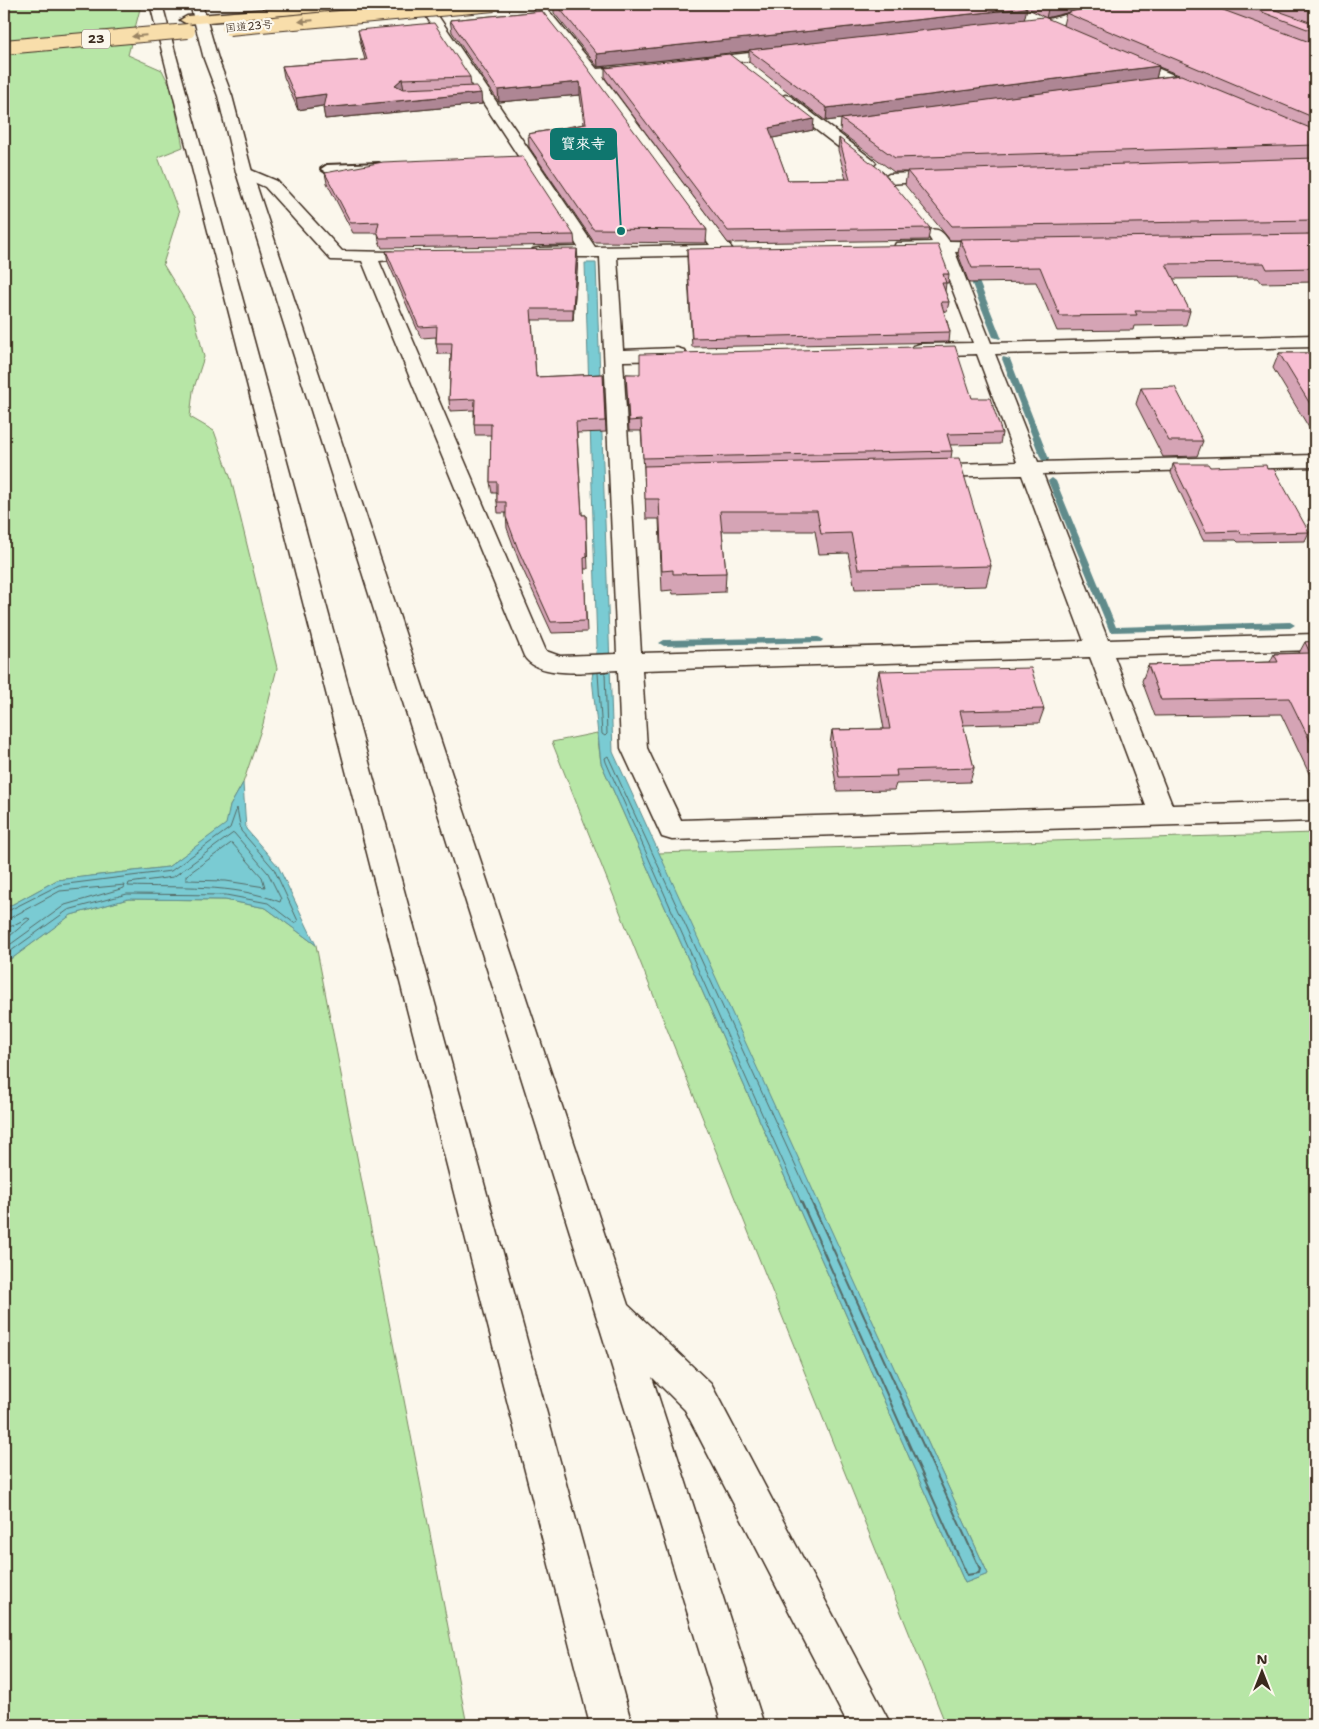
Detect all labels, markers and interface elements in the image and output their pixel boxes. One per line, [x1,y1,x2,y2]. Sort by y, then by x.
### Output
street label: 国道23号 [225,17,274,36]
one-way arrow [298,17,314,25]
road number: 23 [82,30,110,48]
one-way arrow [131,32,147,40]
callout: 寳來寺 [551,129,616,159]
text: 寳來寺 [560,134,606,154]
north arrow [1236,1646,1286,1696]
text: N [1256,1650,1268,1668]

